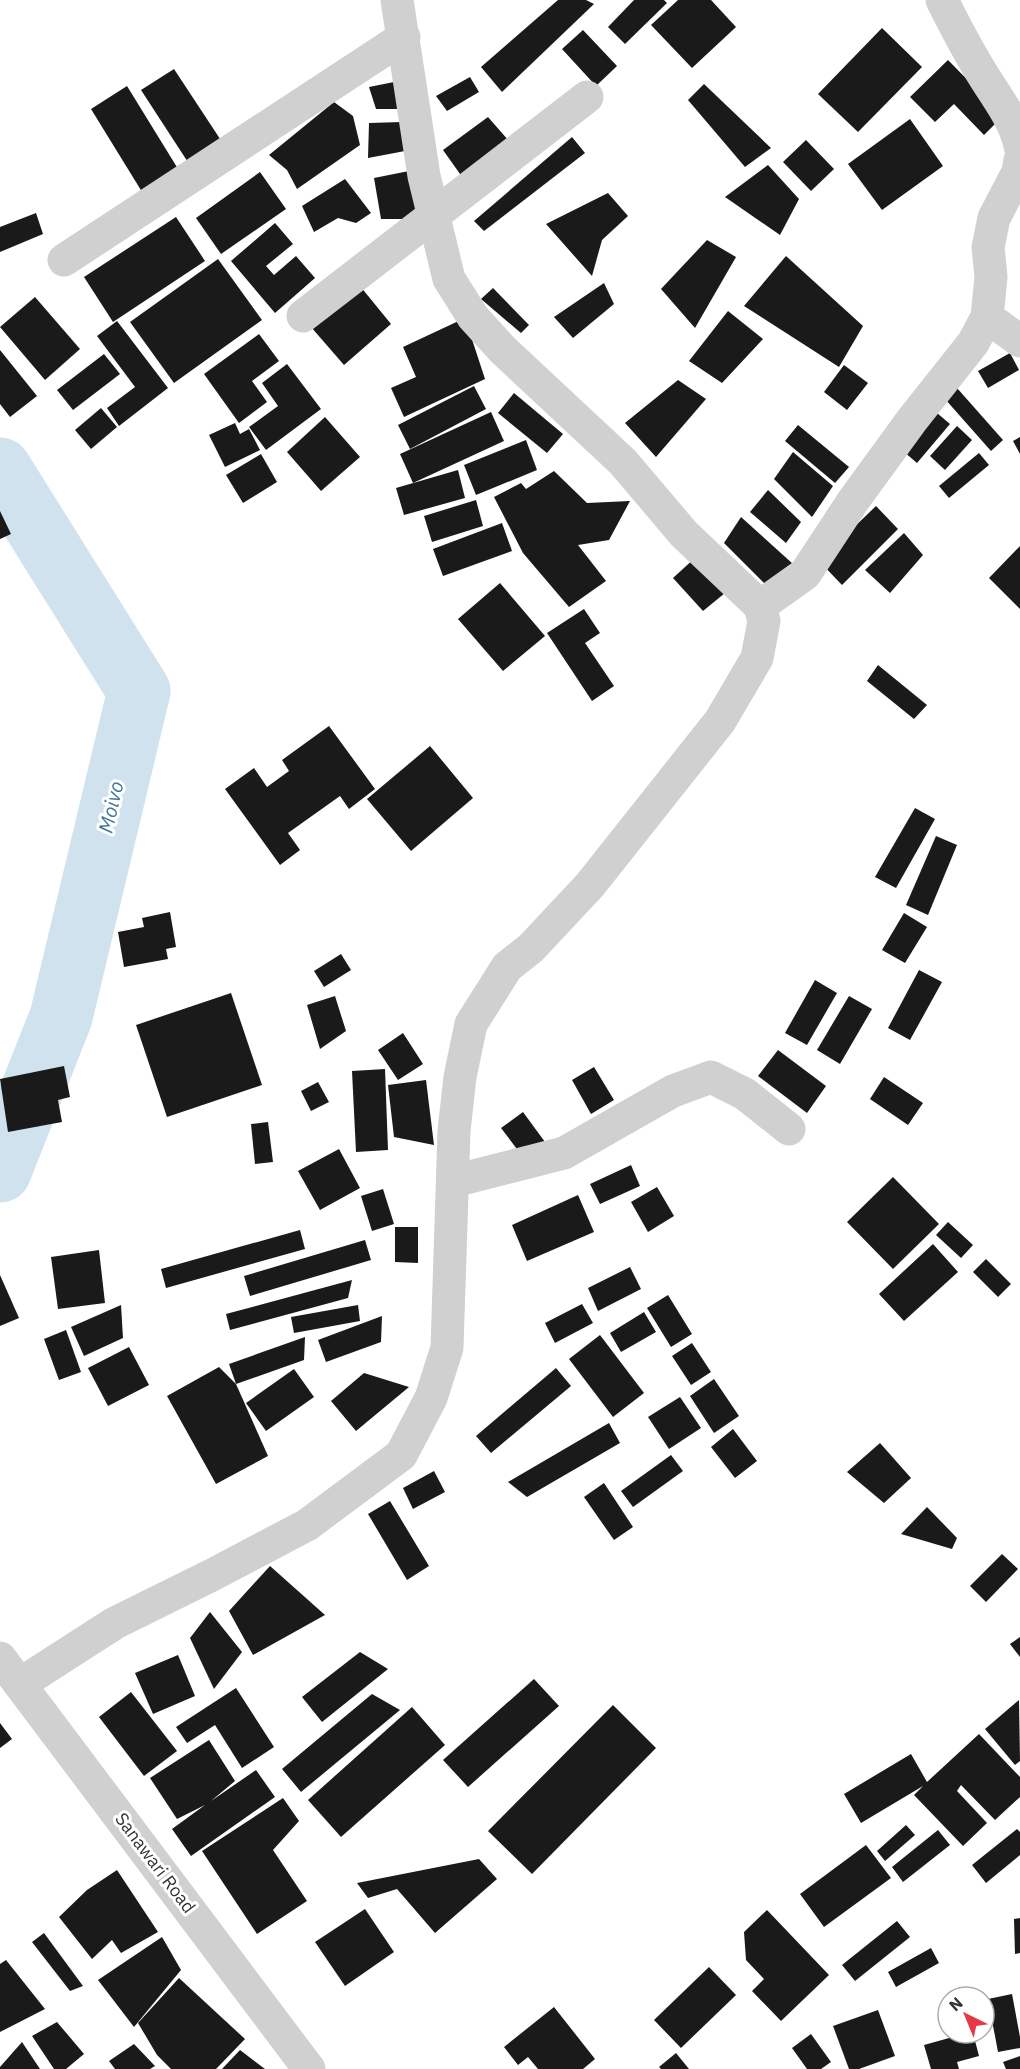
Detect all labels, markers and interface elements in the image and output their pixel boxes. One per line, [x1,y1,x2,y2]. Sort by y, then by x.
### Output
water label: Moivo [91,778,130,836]
street label: Sanawari Road [110,1808,201,1917]
north arrow [936,1985,996,2045]
text: N [945,1993,967,2015]

